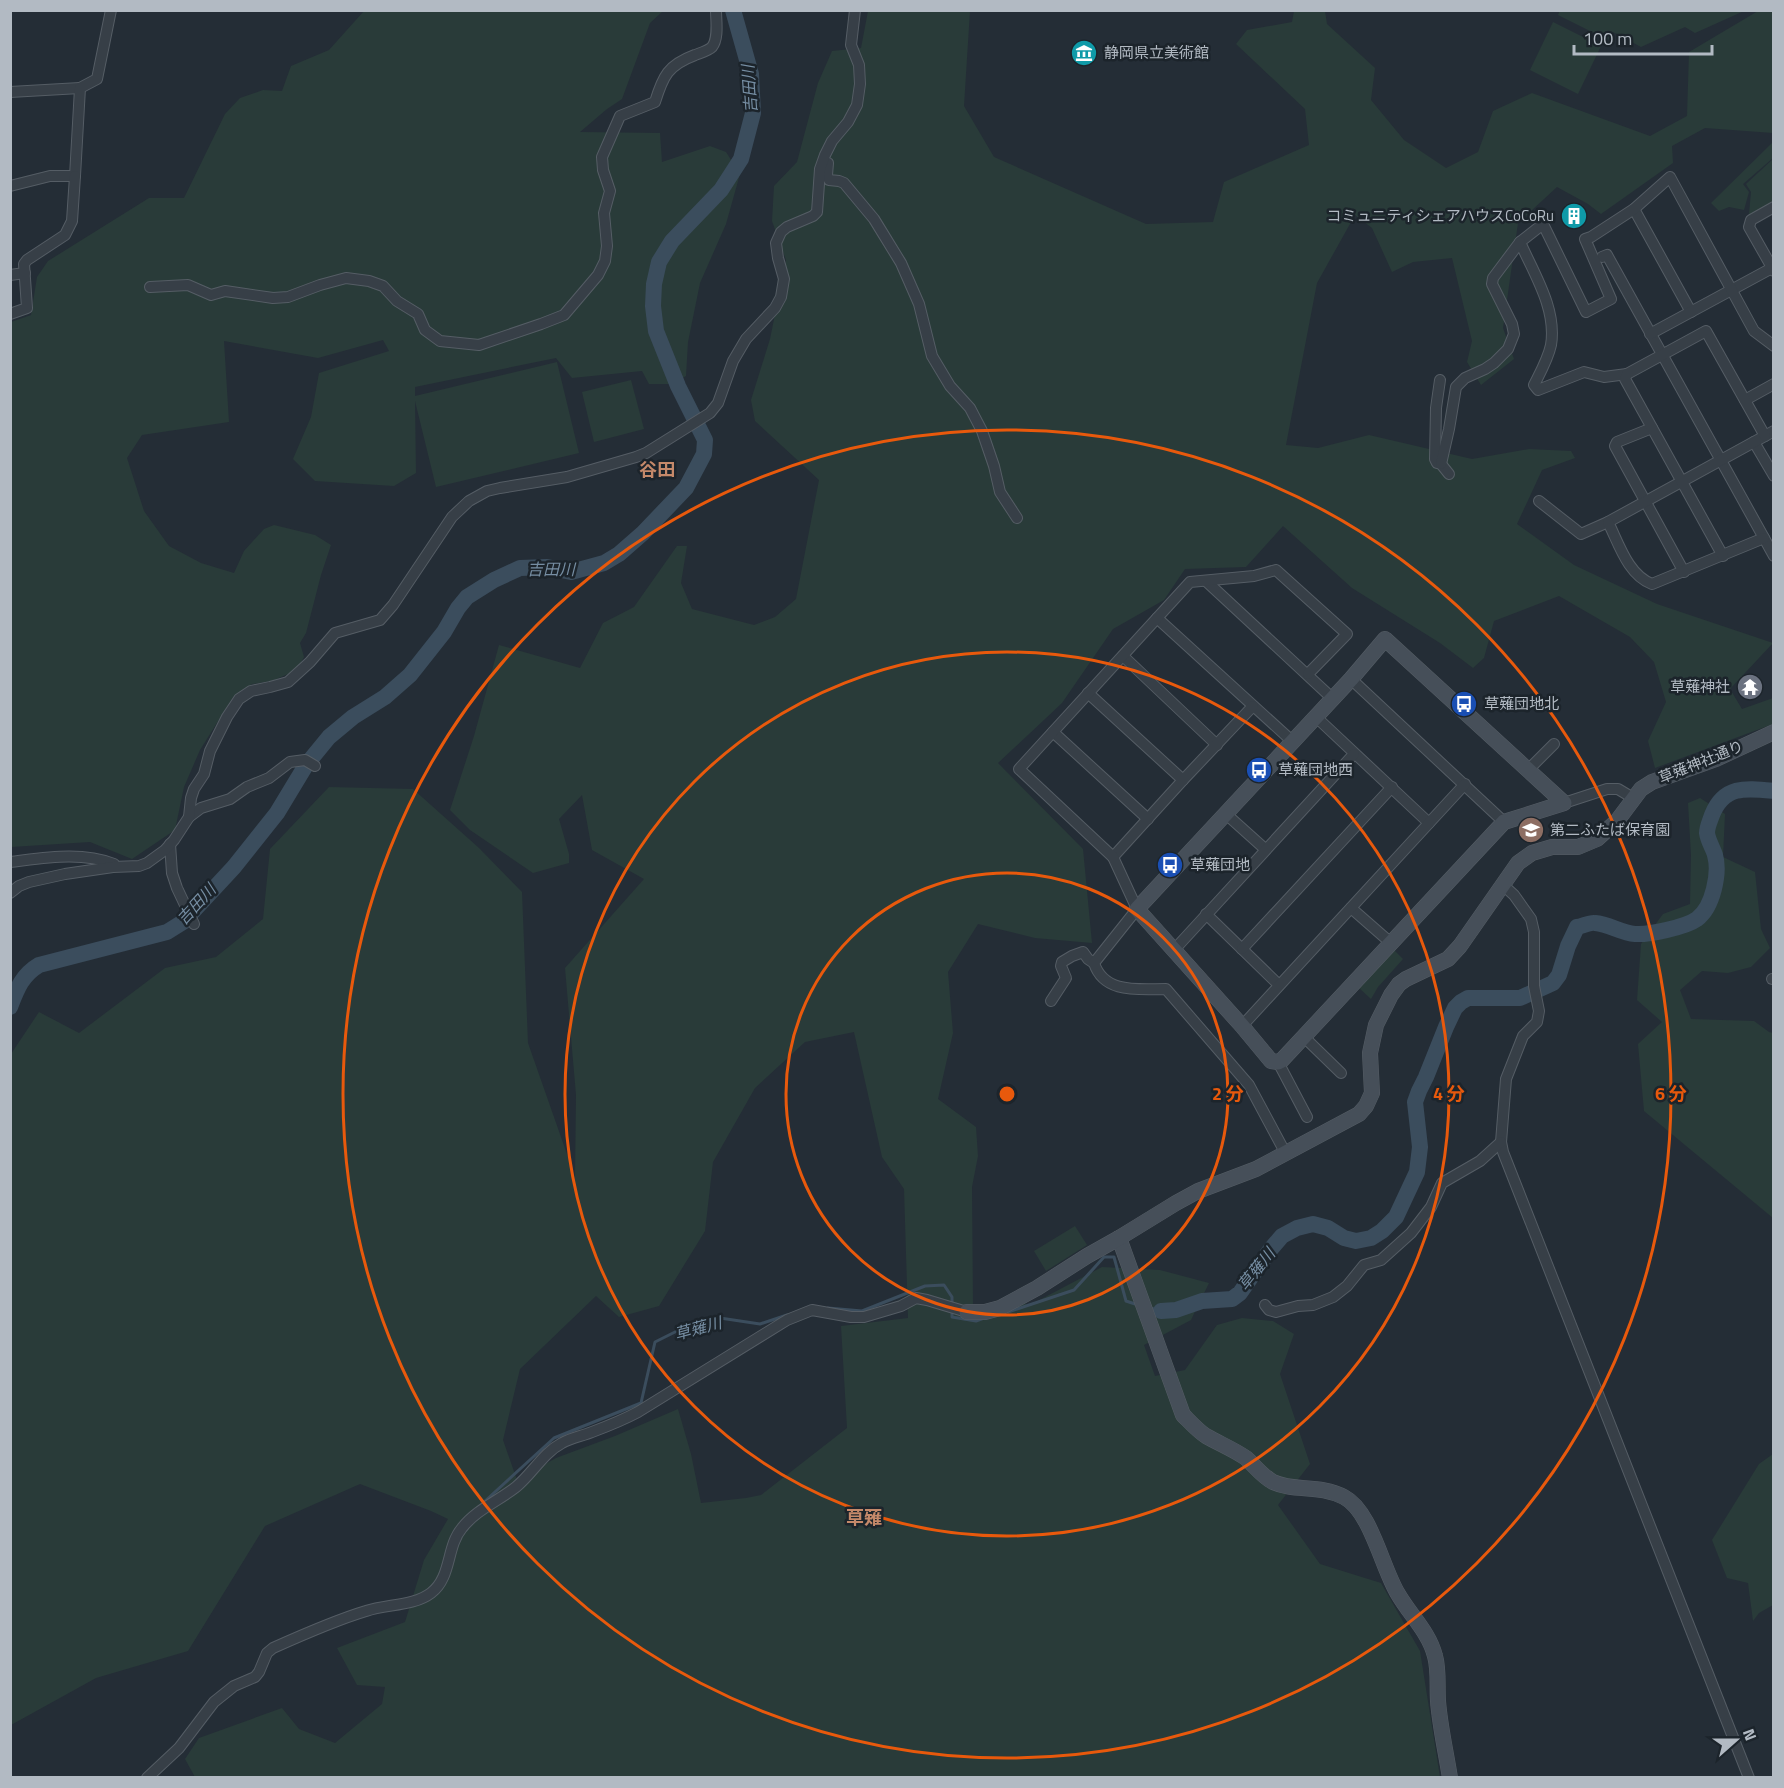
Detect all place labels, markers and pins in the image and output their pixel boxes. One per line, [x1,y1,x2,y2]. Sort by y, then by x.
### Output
museum icon: 静岡県立美術館 [1069,38,1099,68]
place label: 静岡県立美術館 [1104,41,1209,64]
building icon: コミュニティシェアハウスCoCoRu [1559,201,1589,231]
place label: コミュニティシェアハウスCoCoRu [1327,204,1554,227]
temple icon: 草薙神社 [1735,672,1765,702]
place label: 草薙神社 [1670,675,1730,698]
bus stop icon: 草薙団地北 [1449,689,1479,719]
place label: 草薙団地北 [1484,692,1559,715]
bus stop icon: 草薙団地西 [1244,755,1274,785]
place label: 草薙団地西 [1278,758,1353,781]
school or university icon: 第二ふたば保育園 [1516,815,1546,845]
place label: 第二ふたば保育園 [1550,818,1670,841]
bus stop icon: 草薙団地 [1155,850,1185,880]
place label: 草薙団地 [1190,853,1250,876]
centre of rings [997,1084,1017,1104]

